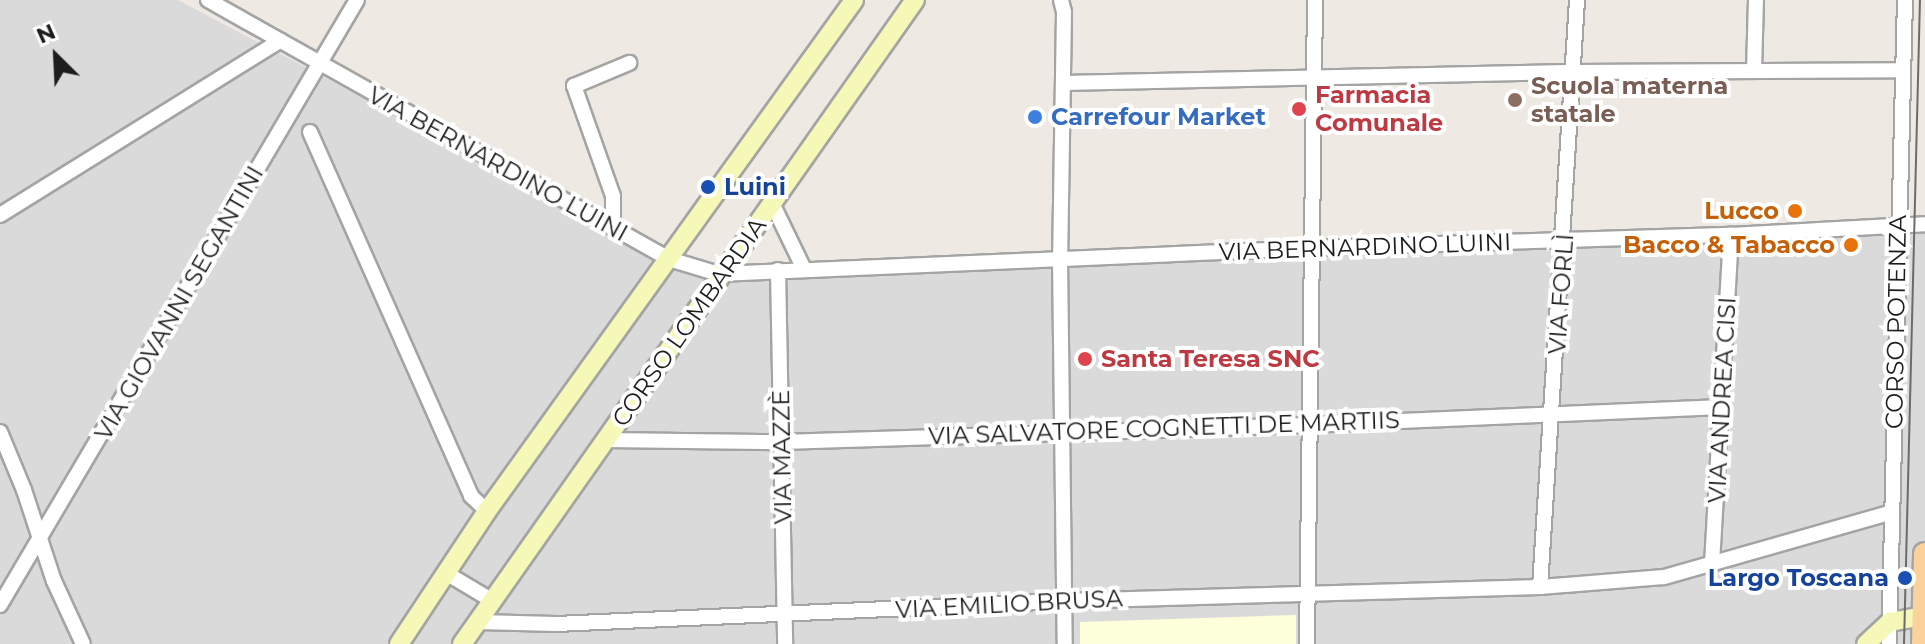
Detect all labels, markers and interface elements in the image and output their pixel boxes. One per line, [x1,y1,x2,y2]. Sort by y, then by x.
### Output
north arrow [16,16,96,96]
text: N [32,18,60,50]
place label: Scuola materna statale [1531,72,1728,128]
street label: VIA BERNARDINO LUINI [363,80,633,248]
place label: Farmacia Comunale [1315,81,1443,137]
marker: Scuola materna statale [1506,91,1524,109]
marker: Farmacia Comunale [1290,100,1308,118]
place label: Carrefour Market [1051,103,1266,131]
marker: Carrefour Market [1026,108,1044,126]
street label: VIA GIOVANNI SEGANTINI [89,161,269,445]
place label: Luini [724,173,786,201]
marker: Luini [699,178,717,196]
place label: Lucco [1704,197,1779,225]
marker: Lucco [1786,202,1804,220]
street label: CORSO LOMBARDIA [606,212,772,432]
street label: CORSO POTENZA [1880,215,1912,429]
street label: VIA BERNARDINO LUINI [1218,228,1512,266]
place label: Bacco & Tabacco [1623,231,1835,259]
street label: VIA FORLÌ [1542,233,1580,355]
marker: Bacco & Tabacco [1842,236,1860,254]
street label: VIA ANDREA CISI [1702,296,1742,504]
place label: Santa Teresa SNC [1101,345,1320,373]
marker: Santa Teresa SNC [1076,350,1094,368]
street label: VIA MAZZÈ [766,389,798,525]
street label: VIA SALVATORE COGNETTI DE MARTIIS [928,405,1400,451]
place label: Largo Toscana [1708,564,1889,592]
marker: Largo Toscana [1896,569,1914,587]
street label: VIA EMILIO BRUSA [895,584,1123,624]

